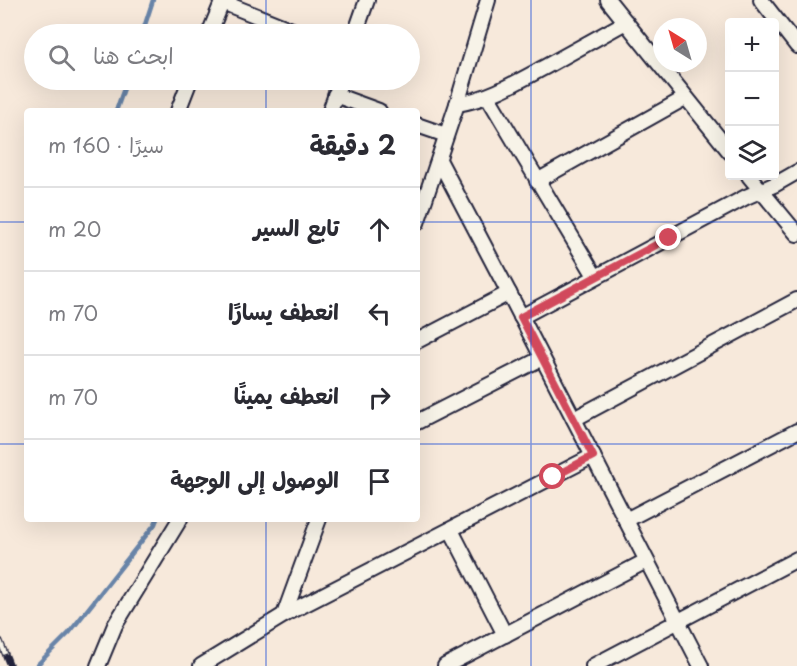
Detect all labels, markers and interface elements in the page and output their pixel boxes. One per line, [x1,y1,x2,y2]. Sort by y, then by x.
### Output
north arrow [653,18,707,72]
map controls [725,18,779,180]
button: + [725,18,779,72]
search box [24,24,420,90]
text: ابحث هنا [93,38,174,71]
icon: search [45,41,78,74]
button: − [725,72,779,126]
text: 2 دقيقة [309,125,396,164]
button: layers [725,126,779,180]
text: سيرًا · 160 m [48,130,164,160]
text: تابع السير [254,210,339,243]
icon: ahead [363,213,396,246]
text: 20 m [48,214,101,244]
route end [655,224,681,250]
text: انعطف يسارًا [228,294,339,327]
icon: left [363,297,396,330]
text: 70 m [48,298,98,328]
text: انعطف يمينًا [234,378,339,411]
icon: right [363,381,396,414]
text: 70 m [48,382,98,412]
text: الوصول إلى الوجهة [170,462,339,495]
route start [539,463,565,489]
icon: arrive [363,465,396,498]

